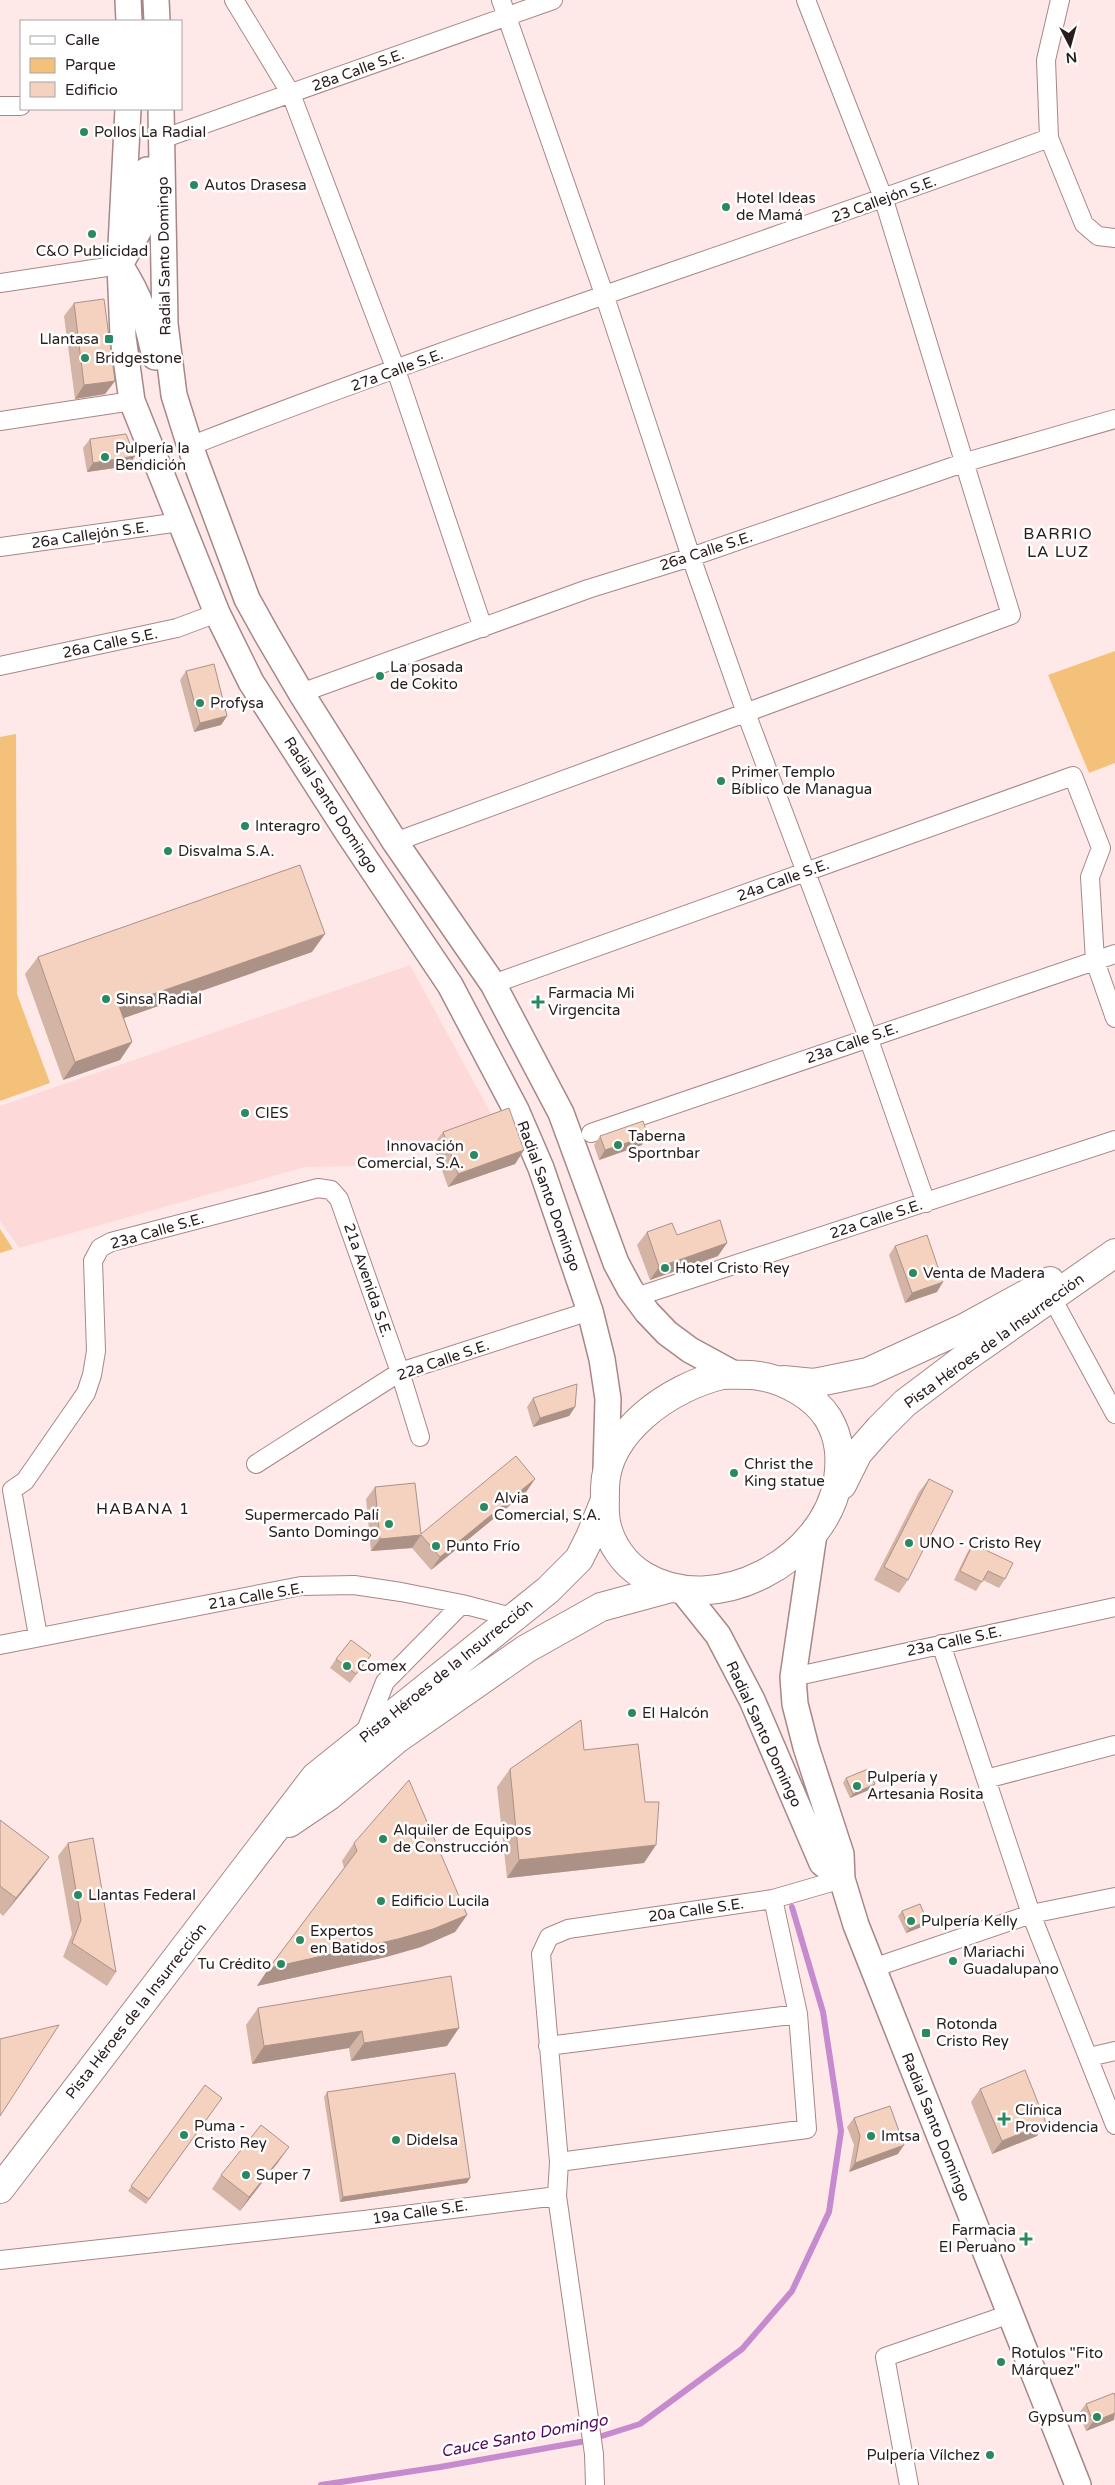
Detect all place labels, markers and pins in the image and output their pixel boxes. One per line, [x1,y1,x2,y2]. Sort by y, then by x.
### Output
place label: Pollos La Radial [94,123,206,141]
marker: Pollos La Radial [78,126,90,138]
place label: Autos Drasesa [204,176,307,194]
marker: Autos Drasesa [188,179,200,191]
place label: Hotel Ideas de Mamá [736,189,816,224]
marker: Hotel Ideas de Mamá [720,201,732,213]
marker: C&O Publicidad [86,228,98,240]
place label: C&O Publicidad [36,242,148,260]
place label: Llantasa [39,330,99,348]
marker: Llantasa [103,333,115,345]
place label: Bridgestone [95,349,182,367]
marker: Bridgestone [79,352,91,364]
place label: Pulpería la Bendición [115,439,190,474]
marker: Pulpería la Bendición [99,451,111,463]
place label: La posada de Cokito [390,658,463,693]
marker: La posada de Cokito [374,670,386,682]
place label: Profysa [210,694,264,712]
marker: Profysa [194,697,206,709]
place label: Primer Templo Bíblico de Managua [731,763,872,798]
marker: Primer Templo Bíblico de Managua [715,775,727,787]
place label: Interagro [255,817,320,835]
marker: Interagro [239,820,251,832]
place label: Disvalma S.A. [178,842,274,860]
marker: Disvalma S.A. [162,845,174,857]
place label: Farmacia Mi Virgencita [548,984,635,1019]
place label: Sinsa Radial [116,990,202,1008]
marker: Sinsa Radial [100,993,112,1005]
marker: Farmacia Mi Virgencita [532,996,544,1008]
place label: CIES [255,1104,289,1122]
marker: CIES [239,1107,251,1119]
place label: Taberna Sportnbar [628,1127,700,1162]
place label: Innovación Comercial, S.A. [357,1137,464,1172]
marker: Taberna Sportnbar [612,1139,624,1151]
marker: Innovación Comercial, S.A. [468,1149,480,1161]
place label: Hotel Cristo Rey [675,1259,790,1277]
marker: Hotel Cristo Rey [659,1262,671,1274]
place label: Venta de Madera [923,1264,1045,1282]
marker: Venta de Madera [907,1267,919,1279]
place label: Christ the King statue [744,1455,825,1490]
marker: Christ the King statue [728,1467,740,1479]
place label: Alvia Comercial, S.A. [494,1489,601,1524]
marker: Alvia Comercial, S.A. [478,1501,490,1513]
place label: Supermercado Palí Santo Domingo [245,1506,379,1541]
marker: Supermercado Palí Santo Domingo [383,1518,395,1530]
place label: UNO - Cristo Rey [919,1534,1041,1552]
place label: Punto Frío [446,1537,520,1555]
marker: UNO - Cristo Rey [903,1537,915,1549]
marker: Punto Frío [430,1540,442,1552]
place label: Comex [357,1657,407,1675]
marker: Comex [341,1660,353,1672]
place label: El Halcón [642,1704,709,1722]
marker: El Halcón [626,1707,638,1719]
place label: Pulpería y Artesania Rosita [867,1768,984,1803]
marker: Pulpería y Artesania Rosita [851,1780,863,1792]
place label: Alquiler de Equipos de Construcción [393,1821,531,1856]
marker: Alquiler de Equipos de Construcción [377,1833,389,1845]
place label: Llantas Federal [88,1886,196,1904]
marker: Llantas Federal [72,1889,84,1901]
place label: Edificio Lucila [391,1892,490,1910]
marker: Edificio Lucila [375,1895,387,1907]
place label: Pulpería Kelly [921,1912,1018,1930]
marker: Pulpería Kelly [905,1915,917,1927]
place label: Expertos en Batidos [310,1922,385,1957]
marker: Expertos en Batidos [294,1934,306,1946]
place label: Mariachi Guadalupano [963,1943,1059,1978]
place label: Tu Crédito [197,1955,271,1973]
marker: Mariachi Guadalupano [947,1955,959,1967]
marker: Tu Crédito [275,1958,287,1970]
place label: Rotonda Cristo Rey [936,2015,1009,2050]
marker: Rotonda Cristo Rey [920,2027,932,2039]
place label: Clínica Providencia [1015,2101,1098,2136]
marker: Clínica Providencia [997,2112,1011,2126]
place label: Puma - Cristo Rey [194,2117,267,2152]
place label: Imtsa [881,2127,920,2145]
marker: Puma - Cristo Rey [178,2129,190,2141]
marker: Imtsa [865,2130,877,2142]
place label: Didelsa [406,2131,458,2149]
marker: Didelsa [390,2134,402,2146]
place label: Super 7 [256,2166,311,2184]
marker: Super 7 [240,2169,252,2181]
place label: Farmacia El Peruano [939,2221,1016,2256]
marker: Farmacia El Peruano [1020,2233,1032,2245]
place label: Rotulos "Fito Márquez" [1011,2344,1103,2379]
marker: Rotulos "Fito Márquez" [995,2356,1007,2368]
place label: Gypsum [1028,2408,1087,2426]
marker: Gypsum [1091,2411,1103,2423]
place label: Pulpería Vílchez [867,2446,980,2464]
marker: Pulpería Vílchez [984,2449,996,2461]

